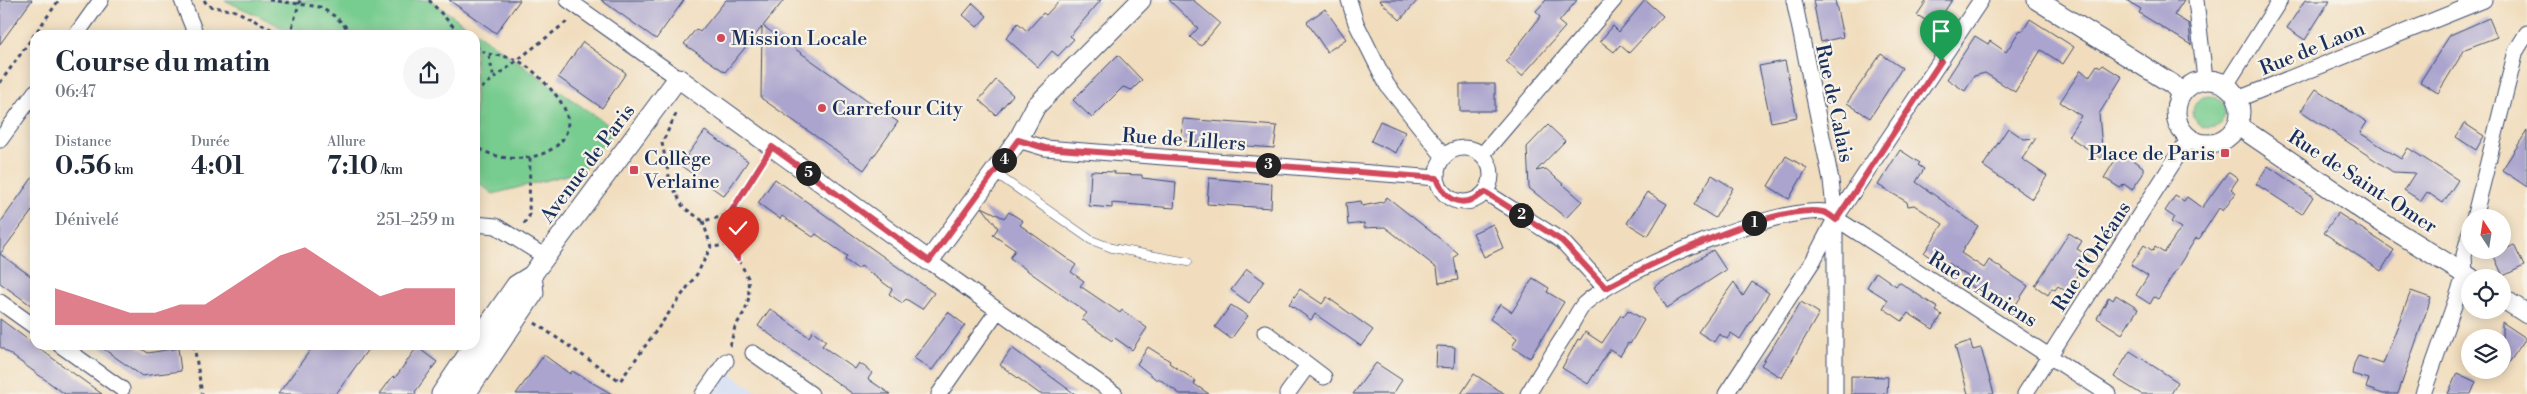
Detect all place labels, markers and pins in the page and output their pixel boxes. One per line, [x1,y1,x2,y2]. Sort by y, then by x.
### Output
pin [1920,10,1962,61]
place label: Mission Locale [731,27,867,52]
marker: Mission Locale [715,32,727,44]
place label: Carrefour City [832,97,963,122]
marker: Carrefour City [816,102,828,114]
place label: Place de Paris [2088,142,2215,167]
place label: Collège Verlaine [643,147,720,195]
marker: Place de Paris [2219,147,2231,159]
pin: 4 [992,148,1016,172]
pin: 3 [1256,152,1280,178]
pin: 5 [796,160,820,186]
marker: Collège Verlaine [628,164,640,176]
pin: 2 [1508,202,1534,228]
pin [717,207,759,258]
pin: 1 [1742,210,1766,236]

